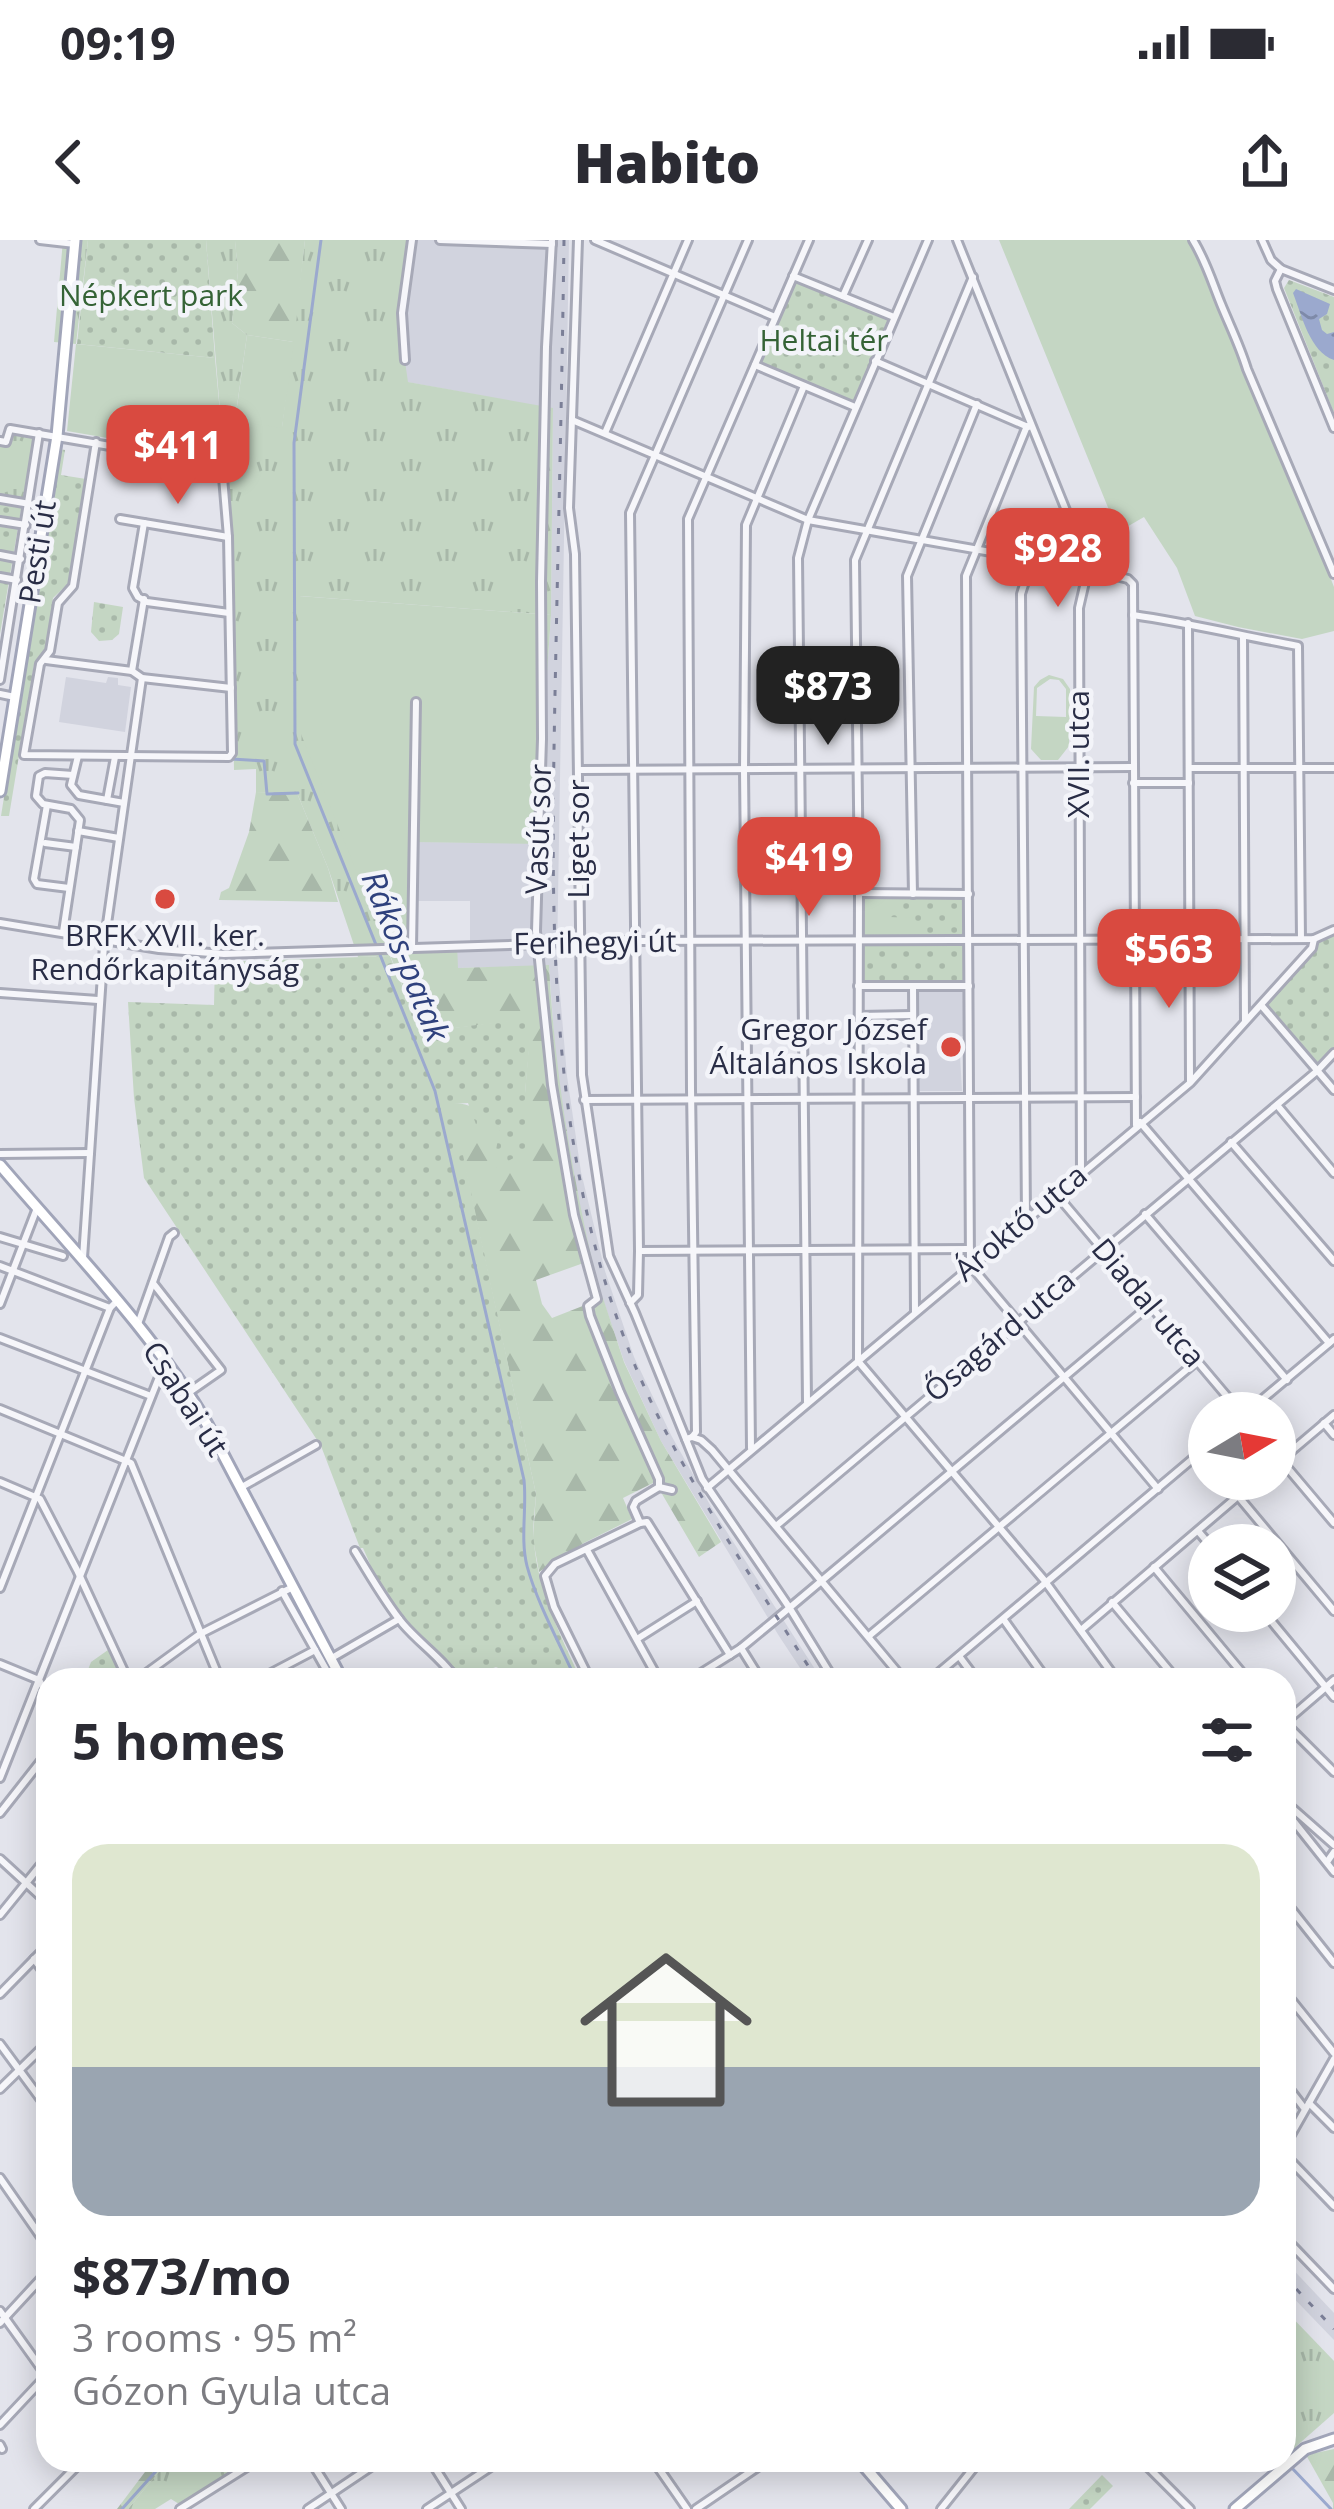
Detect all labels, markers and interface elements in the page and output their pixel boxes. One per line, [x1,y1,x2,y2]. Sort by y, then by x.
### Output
text: 09:19 [60,12,176,73]
text: Habito [574,125,760,199]
icon: back [36,129,102,195]
icon: share [1232,129,1298,195]
park label: Népkert park [59,274,243,315]
park label: Heltai tér [759,319,889,360]
pin: $411 [107,405,249,507]
text: $411 [133,417,223,470]
street label: Pesti út [8,497,65,607]
pin: $928 [987,508,1129,610]
text: $928 [1013,520,1103,573]
pin: $873 [757,646,899,748]
text: $873 [783,658,873,711]
street label: XVII. utca [1057,690,1098,818]
street label: Vasút sor [515,763,560,895]
street label: Liget sor [557,779,598,899]
pin: $419 [738,817,880,919]
text: $419 [764,829,854,882]
water label: Rákos-patak [352,864,462,1050]
marker: BRFK XVII. ker. Rendőrkapitányság [152,886,178,912]
pin: $563 [1098,909,1240,1011]
place label: BRFK XVII. ker. Rendőrkapitányság [31,914,299,989]
street label: Ferihegyi út [513,920,677,963]
text: $563 [1124,921,1214,974]
place label: Gregor József Általános Iskola [710,1008,929,1083]
marker: Gregor József Általános Iskola [938,1034,964,1060]
street label: Ároktő utca [945,1154,1095,1290]
street label: Diadal utca [1083,1229,1215,1375]
street label: Ősagárd utca [915,1259,1083,1410]
street label: Csabai út [134,1333,239,1464]
north arrow [1188,1392,1296,1500]
map controls [1188,1392,1296,1632]
button: layers [1188,1524,1296,1632]
text: 5 homes [72,1705,285,1775]
icon: filters [1194,1707,1260,1773]
icon: home [558,1922,774,2138]
text: $873/mo [72,2240,291,2310]
text: 3 rooms · 95 m² [72,2310,357,2363]
text: Gózon Gyula utca [72,2363,391,2416]

